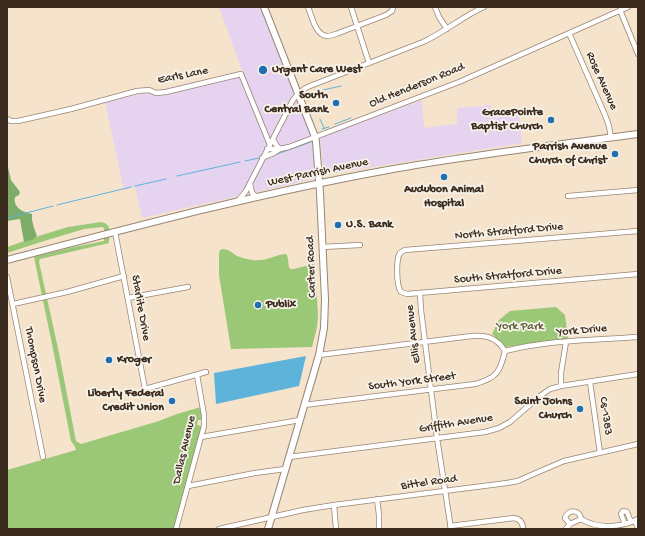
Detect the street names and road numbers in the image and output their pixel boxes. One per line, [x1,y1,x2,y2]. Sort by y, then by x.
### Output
street label: Rose Avenue [582,50,620,112]
street label: Old Henderson Road [367,60,467,112]
street label: Earls Lane [156,64,210,88]
street label: West Parrish Avenue [266,155,370,191]
street label: North Stratford Drive [454,220,564,244]
street label: Carter Road [304,236,320,298]
street label: South Stratford Drive [454,264,562,288]
street label: Starlite Drive [127,274,153,342]
street label: Ellis Avenue [403,304,425,364]
street label: York Drive [556,322,608,340]
street label: Thompson Drive [21,326,49,404]
street label: South York Street [368,370,456,394]
street label: Cs-1383 [595,396,615,436]
street label: Griffith Avenue [418,411,494,437]
street label: Dallas Avenue [170,414,200,486]
street label: Bittel Road [400,472,458,494]

